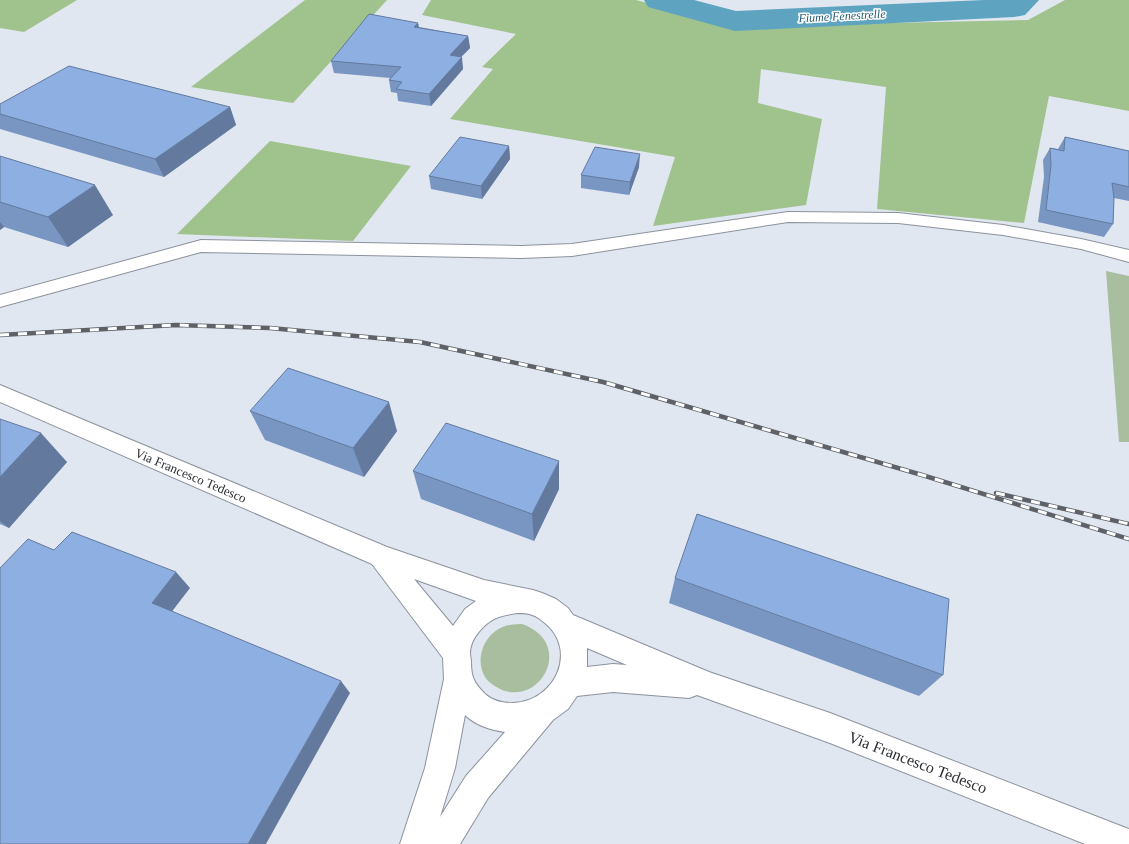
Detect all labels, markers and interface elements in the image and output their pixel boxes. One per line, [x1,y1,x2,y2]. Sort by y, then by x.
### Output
water label: Fiume Fenestrelle [797,7,887,25]
street label: Via Francesco Tedesco [133,445,249,506]
street label: Via Francesco Tedesco [846,728,989,797]

